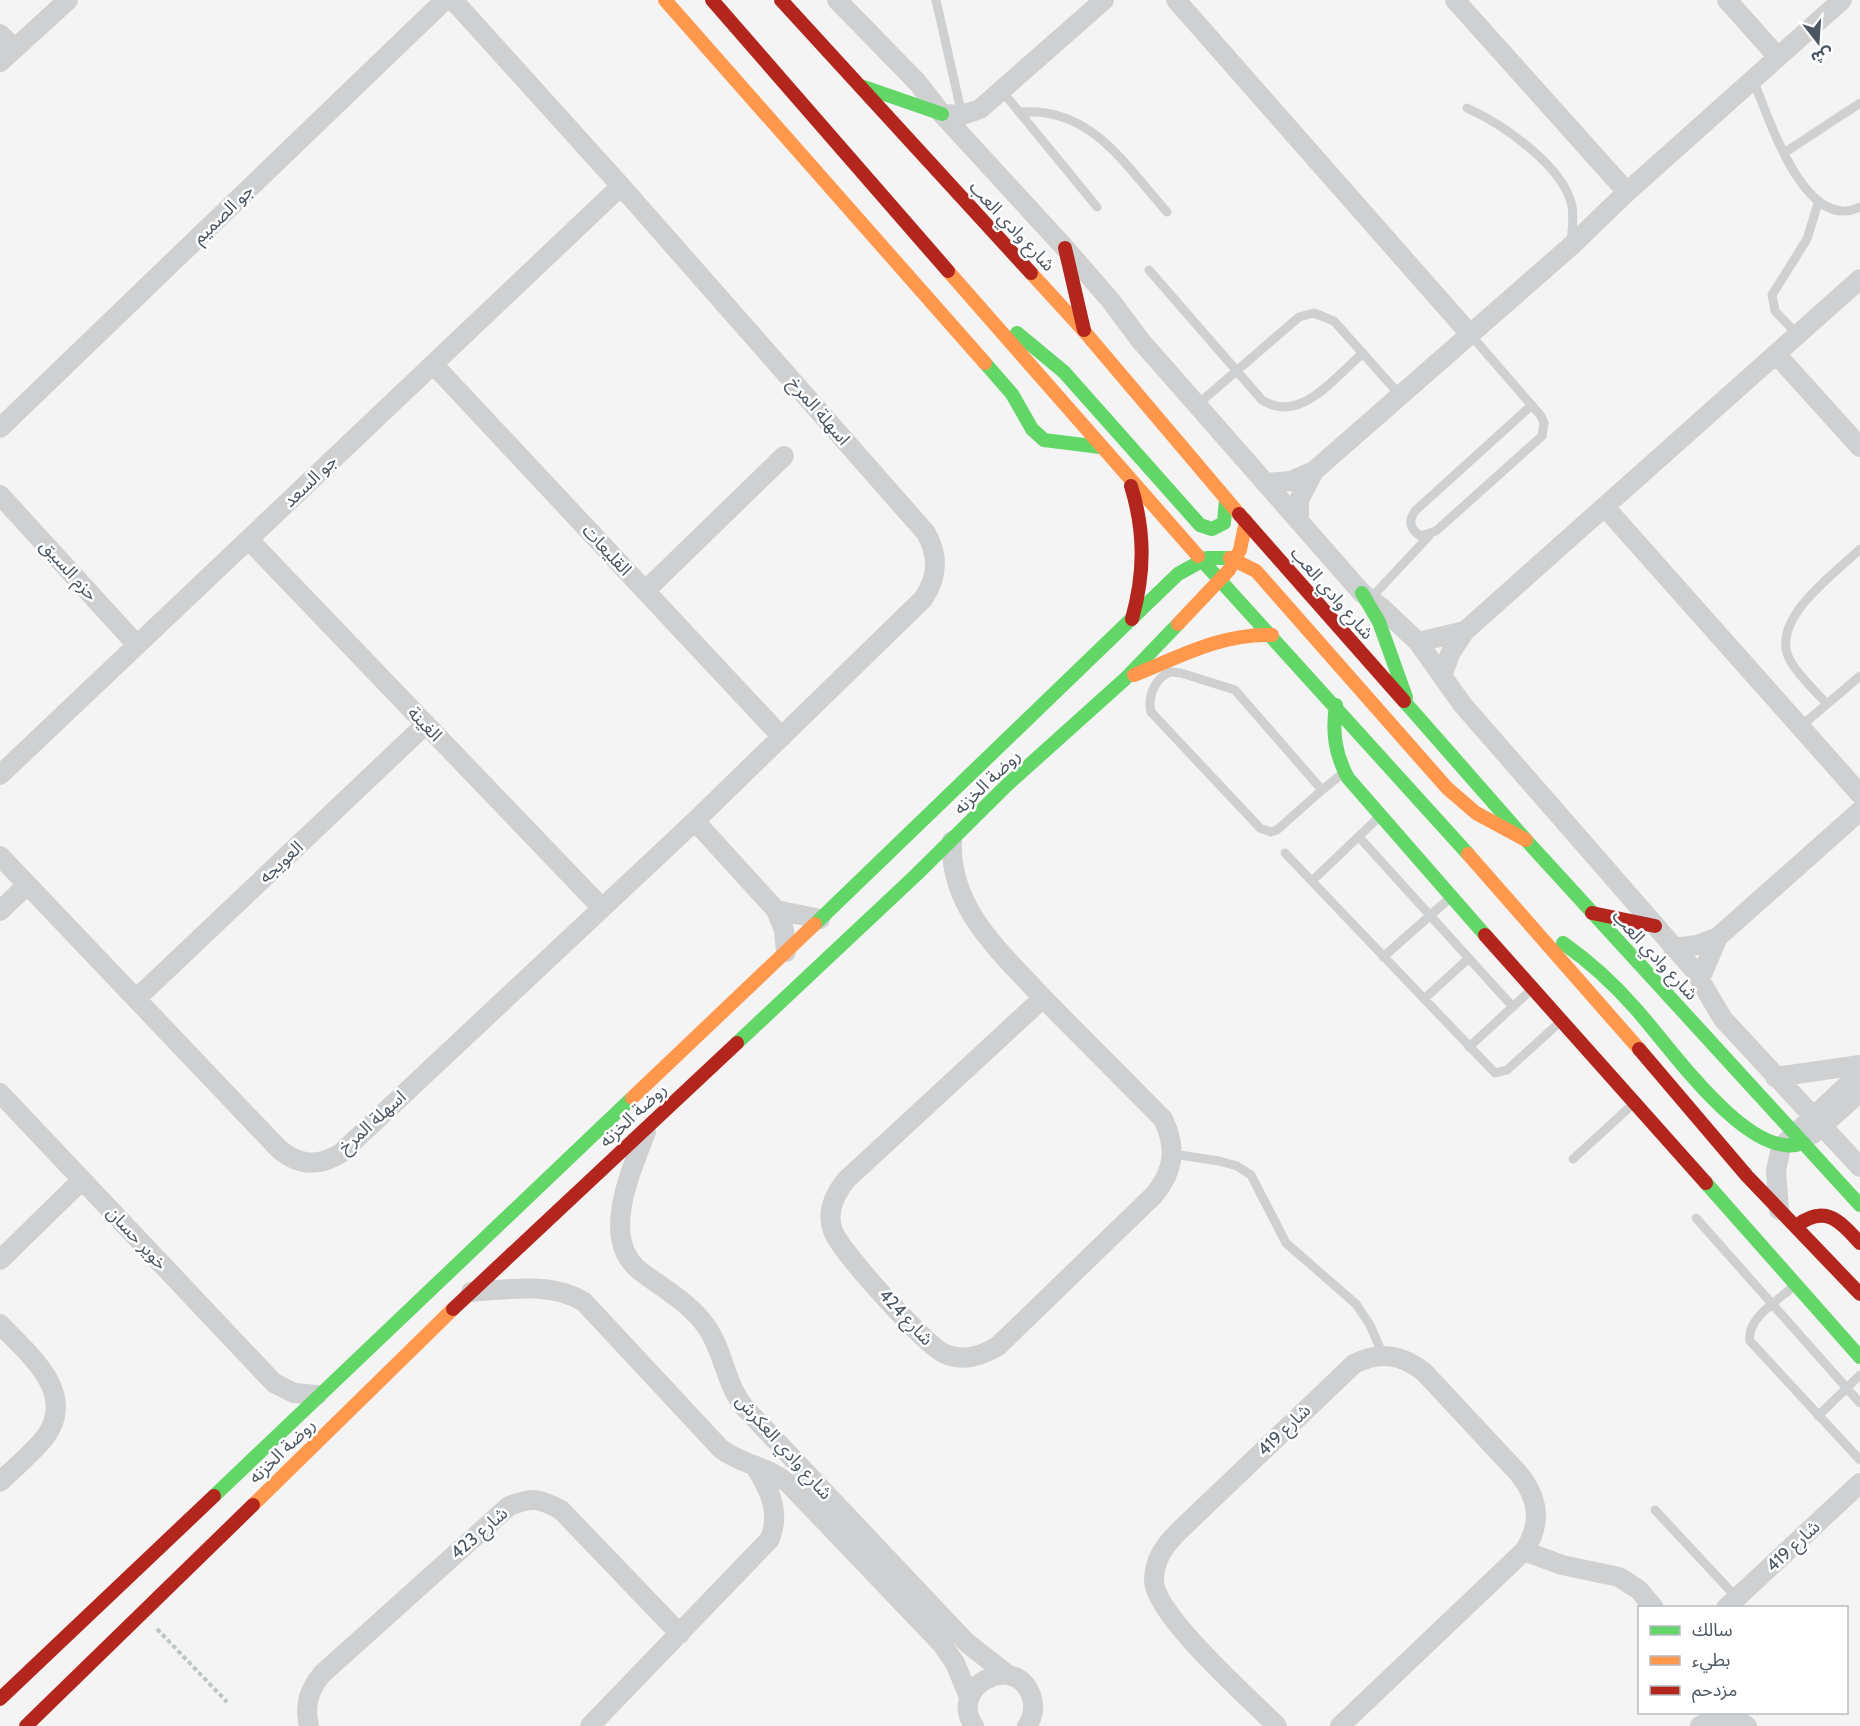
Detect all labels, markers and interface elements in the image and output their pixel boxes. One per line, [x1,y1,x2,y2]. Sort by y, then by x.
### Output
north arrow [1788,12,1848,72]
text: ش [1809,44,1835,68]
street label: شارع وادي العب [962,176,1060,278]
street label: جو الصميم [188,180,260,250]
street label: اسهلة المرخ [782,372,855,451]
street label: جو السعد [278,450,342,512]
street label: القليعات [578,520,636,580]
street label: حزم السيق [33,535,102,607]
street label: شارع وادي العب [1283,542,1378,646]
street label: الغينة [403,702,447,746]
street label: روضة الخزنه [949,745,1025,819]
street label: العويجه [254,836,308,888]
street label: شارع وادي العب [1605,905,1703,1007]
street label: روضة الخزنه [595,1078,671,1152]
street label: اسهلة المرخ [334,1086,412,1160]
street label: خوير حسان [102,1202,172,1274]
street label: شارع 424 [872,1284,938,1352]
street label: شارع وادي العكرش [729,1390,837,1506]
street label: شارع 419 [1253,1399,1317,1463]
street label: روضة الخزنه [244,1414,320,1488]
street label: شارع 423 [446,1502,514,1566]
street label: شارع 419 [1761,1516,1827,1579]
legend [1638,1606,1848,1714]
text: سالك [1692,1619,1733,1641]
text: بطيء [1692,1649,1730,1673]
text: مزدحم [1692,1679,1737,1703]

